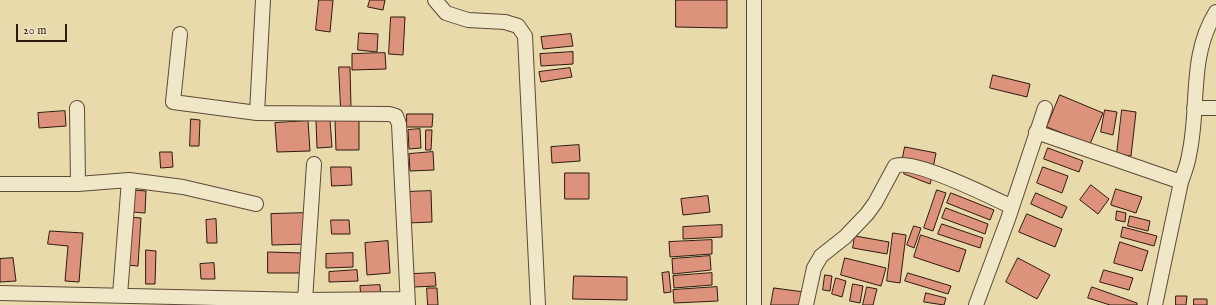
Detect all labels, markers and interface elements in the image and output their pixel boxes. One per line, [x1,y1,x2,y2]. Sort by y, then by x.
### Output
scale bar [18,16,69,42]
text: 20 m [23,23,46,38]

